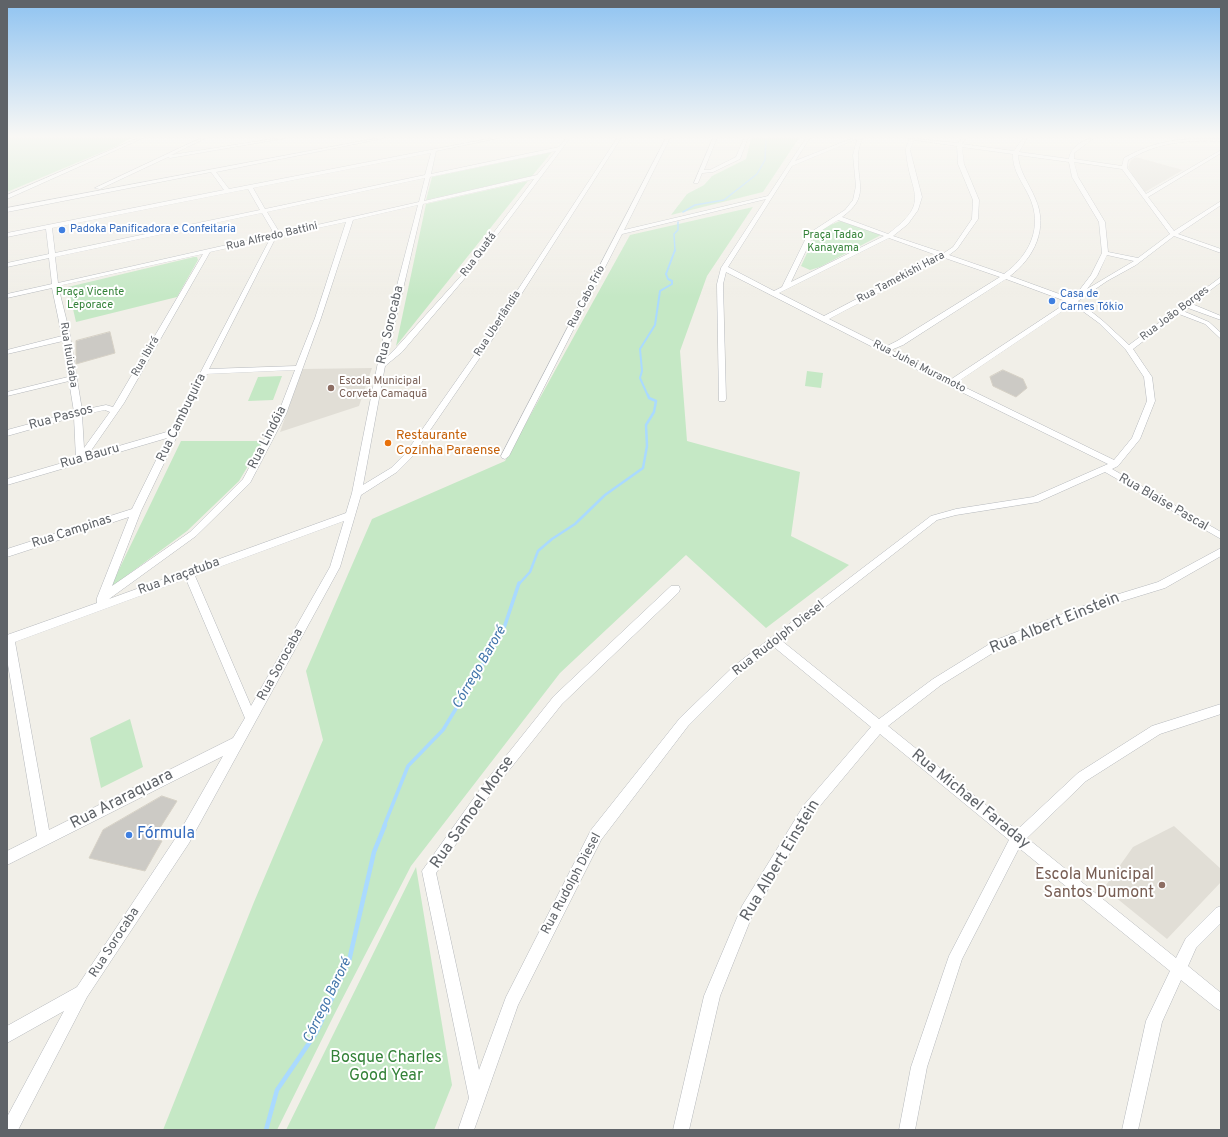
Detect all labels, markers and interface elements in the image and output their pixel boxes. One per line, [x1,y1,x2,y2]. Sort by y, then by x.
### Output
street label: Rua Alfredo Battini [225,220,319,254]
place label: Padoka Panificadora e Confeitaria [70,223,236,237]
marker: Padoka Panificadora e Confeitaria [57,225,67,235]
park label: Praça Tadao Kanayama [803,229,863,255]
street label: Rua Quatá [458,230,500,280]
street label: Rua Tamekishi Hara [855,249,947,307]
street label: Rua Cabo Frio [566,264,608,330]
street label: Rua Sorocaba [374,284,408,366]
street label: Rua João Borges [1138,284,1212,344]
park label: Praça Vicente Leporace [56,286,124,312]
place label: Casa de Carnes Tókio [1060,288,1124,314]
street label: Rua Uberlândia [472,289,524,359]
marker: Casa de Carnes Tókio [1047,296,1057,306]
street label: Rua Ituiutaba [56,321,80,389]
street label: Rua Ibirá [129,335,163,379]
street label: Rua Juhei Muramoto [870,338,968,396]
street label: Rua Cambuquira [154,371,210,465]
place label: Escola Municipal Corveta Camaquã [339,375,427,401]
marker: Escola Municipal Corveta Camaquã [326,383,336,393]
street label: Rua Passos [27,402,95,434]
street label: Rua Lindóia [245,404,291,472]
place label: Restaurante Cozinha Paraense [396,428,500,459]
marker: Restaurante Cozinha Paraense [383,438,393,448]
street label: Rua Bauru [59,441,121,473]
street label: Rua Blaise Pascal [1115,471,1211,535]
street label: Rua Campinas [30,512,114,552]
street label: Rua Araçatuba [136,555,222,599]
street label: Rua Albert Einstein [987,589,1123,659]
street label: Rua Rudolph Diesel [730,598,828,680]
water label: Córrego Baroré [450,624,510,712]
street label: Rua Sorocaba [255,626,307,704]
street label: Rua Michael Faraday [907,746,1033,854]
street label: Rua Samoel Morse [427,753,519,873]
street label: Rua Araraquara [67,766,177,834]
street label: Rua Albert Einstein [737,797,825,925]
place label: Fórmula [137,825,195,845]
marker: Fórmula [124,830,134,840]
street label: Rua Rudolph Diesel [539,831,605,937]
place label: Escola Municipal Santos Dumont [1035,866,1154,904]
marker: Escola Municipal Santos Dumont [1157,880,1167,890]
street label: Rua Sorocaba [87,905,143,981]
water label: Córrego Baroré [300,956,356,1046]
park label: Bosque Charles Good Year [330,1049,442,1087]

